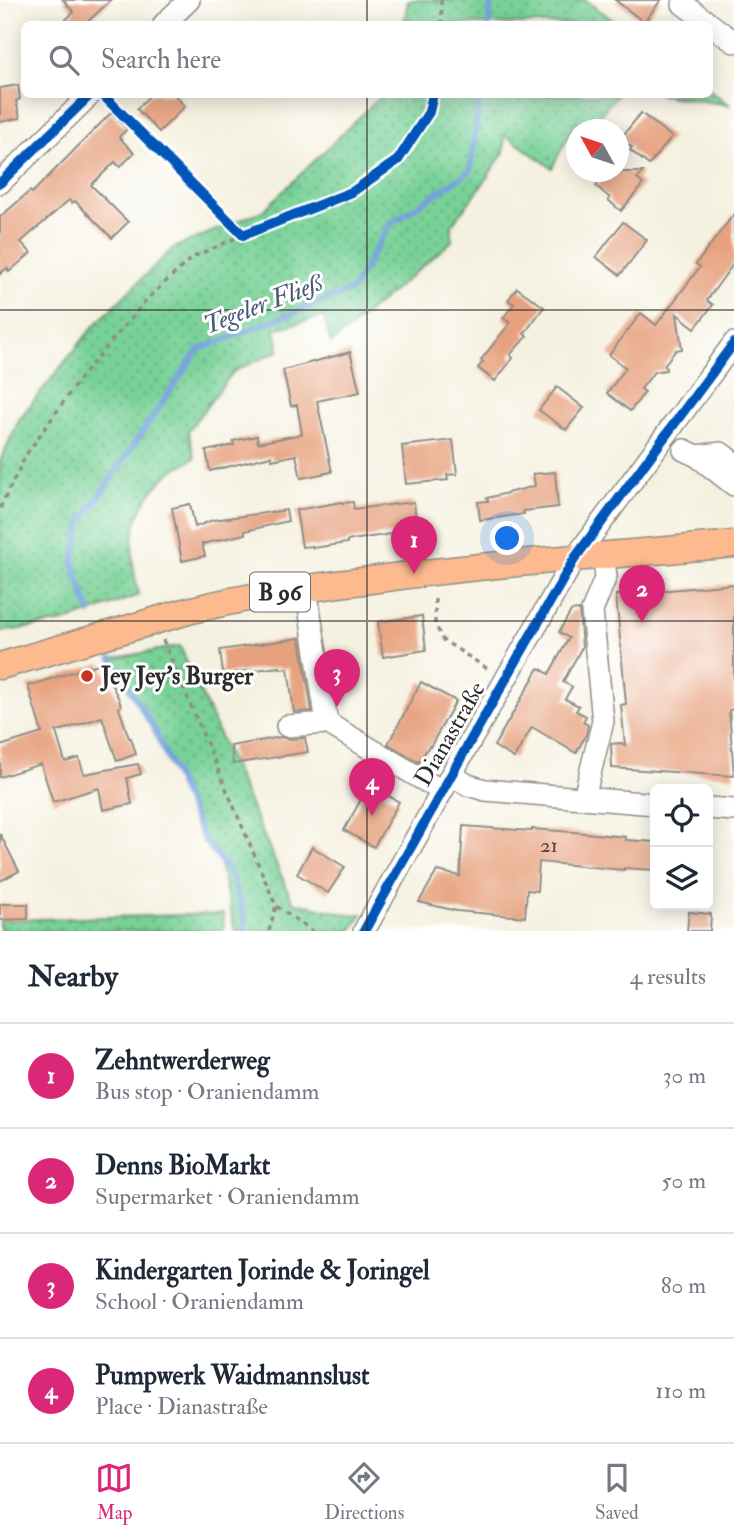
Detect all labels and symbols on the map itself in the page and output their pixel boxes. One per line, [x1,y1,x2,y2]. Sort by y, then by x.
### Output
north arrow [566,119,629,182]
water label: Tegeler Fließ [199,266,329,341]
pin: 1 [391,516,437,574]
your location [490,521,524,555]
pin: 2 [619,565,665,623]
road number: B 96 [250,572,310,612]
pin: 3 [314,649,360,707]
place label: Jey Jey's Burger [100,661,254,692]
marker: Jey Jey's Burger [79,668,95,684]
street label: Dianastraße [408,676,492,792]
pin: 4 [349,758,395,816]
house number: 21 [540,832,558,859]

